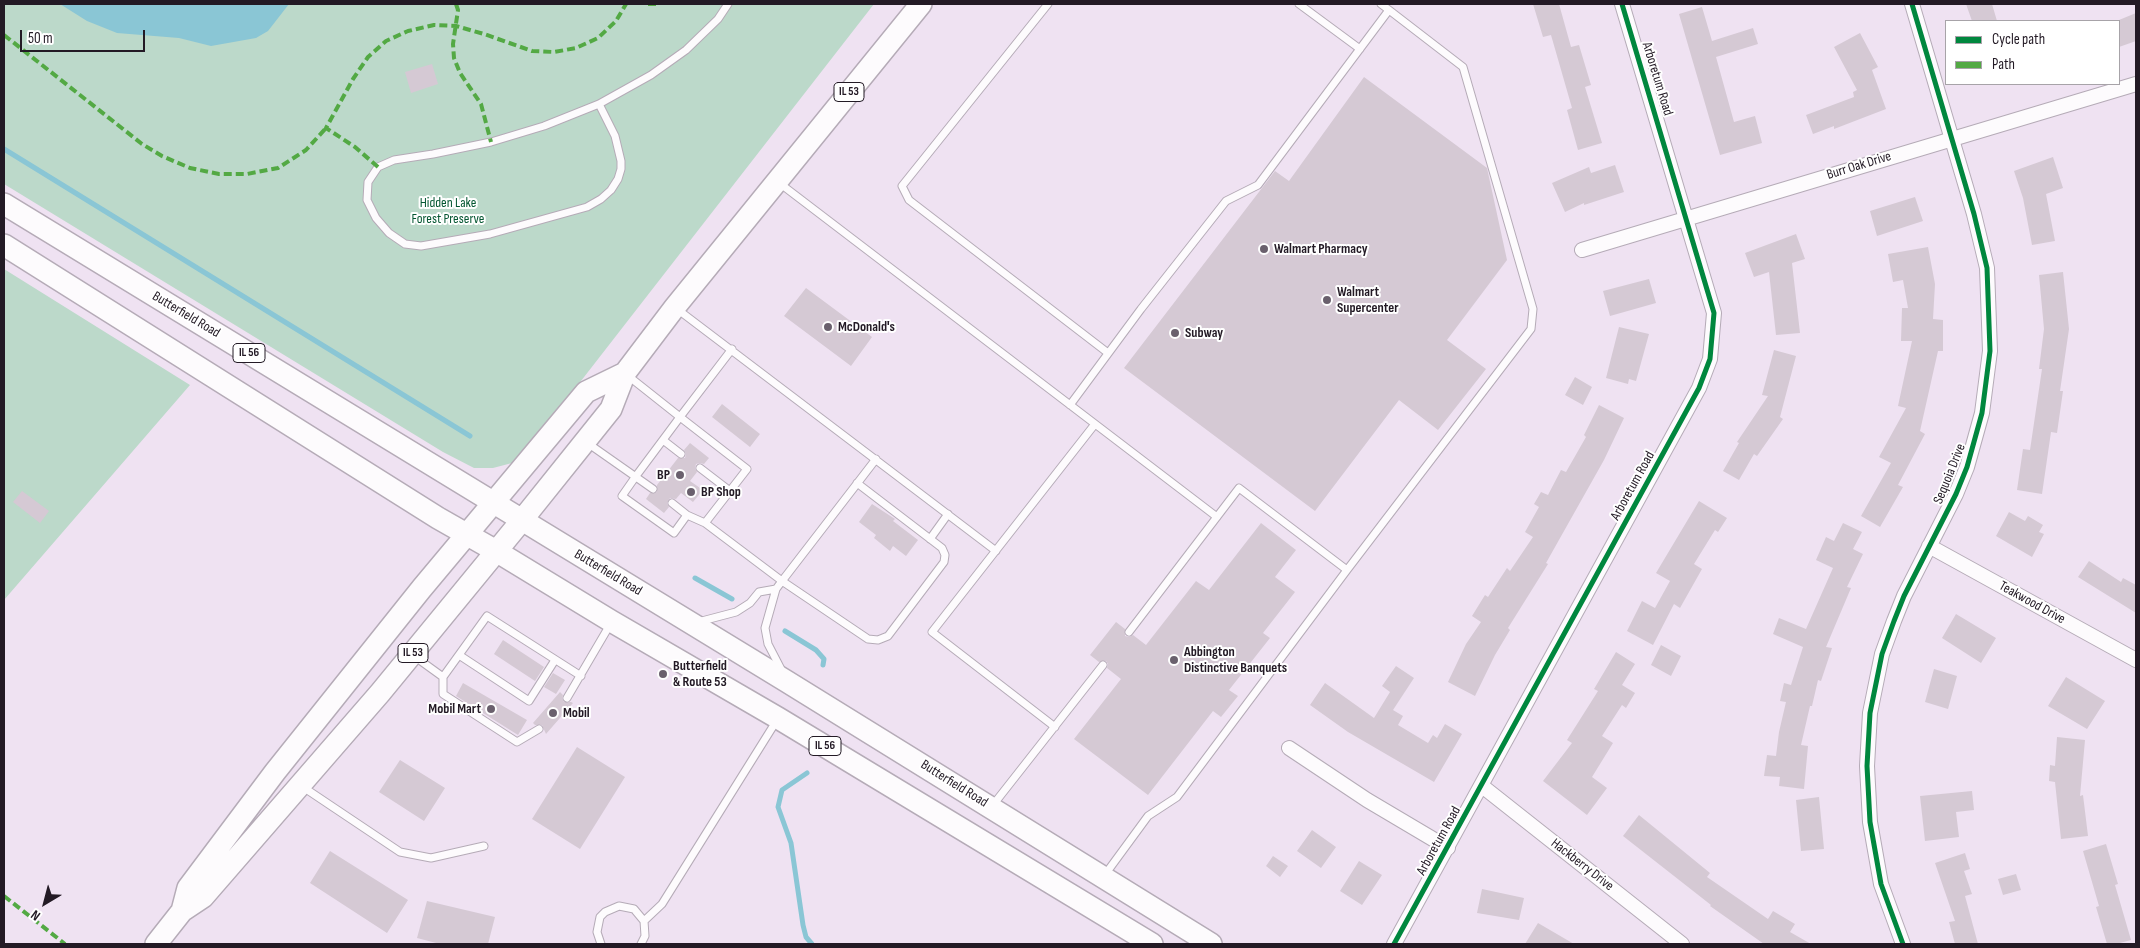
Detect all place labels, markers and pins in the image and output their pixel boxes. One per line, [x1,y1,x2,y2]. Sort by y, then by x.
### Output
place label: Walmart Pharmacy [1274,241,1368,257]
marker: Walmart Pharmacy [1258,243,1270,255]
place label: Walmart Supercenter [1337,284,1399,316]
marker: Walmart Supercenter [1321,294,1333,306]
place label: McDonald's [838,319,895,335]
marker: McDonald's [822,321,834,333]
place label: Subway [1185,325,1223,341]
marker: Subway [1169,327,1181,339]
place label: BP [657,467,670,483]
marker: BP [674,469,686,481]
place label: BP Shop [701,484,741,500]
marker: BP Shop [685,486,697,498]
place label: Abbington Distinctive Banquets [1184,644,1287,676]
marker: Abbington Distinctive Banquets [1168,654,1180,666]
place label: Butterfield & Route 53 [673,658,727,690]
marker: Butterfield & Route 53 [657,668,669,680]
place label: Mobil Mart [428,701,481,717]
marker: Mobil Mart [485,703,497,715]
place label: Mobil [563,705,590,721]
marker: Mobil [547,707,559,719]

